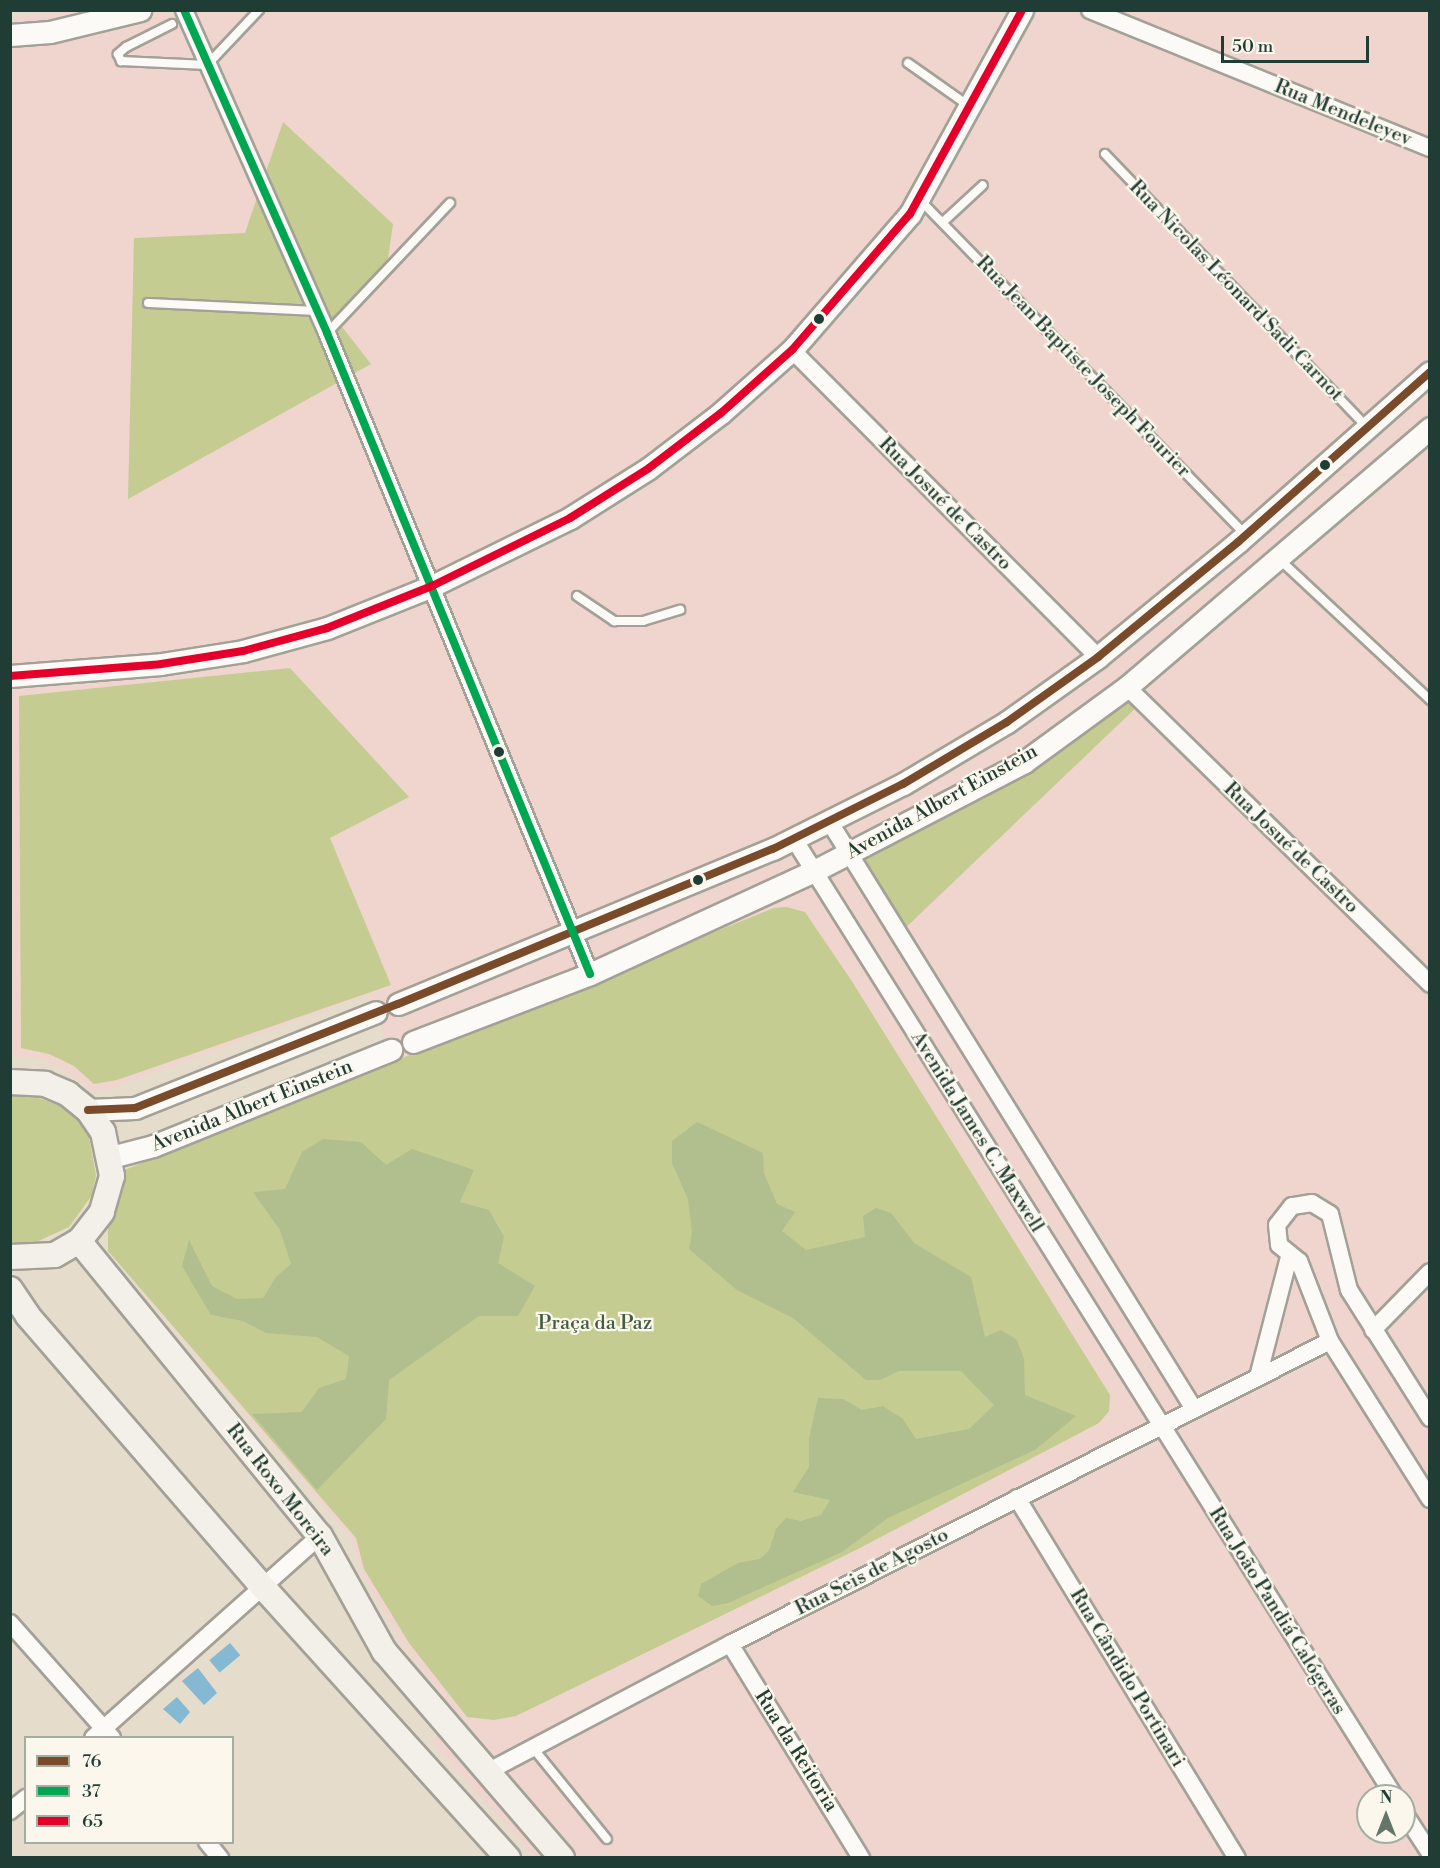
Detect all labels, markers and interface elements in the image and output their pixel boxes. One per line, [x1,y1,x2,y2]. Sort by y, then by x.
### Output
scale bar [1224,24,1372,62]
text: 50 m [1232,35,1273,58]
street label: Rua Mendeleyev [1271,75,1415,151]
street label: Rua Nicolas Léonard Sadi Carnot [1124,175,1348,407]
street label: Rua Jean Baptiste Joseph Fourier [971,251,1195,483]
unlabelled marker [813,313,825,325]
street label: Rua Josué de Castro [873,432,1017,576]
unlabelled marker [1319,459,1331,471]
street label: Avenida Albert Einstein [842,739,1042,865]
unlabelled marker [493,746,505,758]
street label: Rua Josué de Castro [1218,777,1364,919]
unlabelled marker [692,874,704,886]
street label: Avenida James C. Maxwell [905,1027,1049,1237]
street label: Avenida Albert Einstein [148,1055,356,1157]
park label: Praça da Paz [538,1311,652,1335]
street label: Rua Roxo Moreira [221,1419,339,1561]
street label: Rua João Pandiá Calógeras [1203,1503,1351,1719]
street label: Rua Seis de Agosto [791,1523,953,1621]
street label: Rua Cândido Portinari [1064,1584,1190,1772]
street label: Rua da Reitoria [749,1686,843,1816]
legend [24,1736,234,1844]
text: 76 [82,1750,101,1773]
text: 37 [82,1780,101,1803]
north arrow [1356,1784,1416,1844]
text: N [1380,1788,1392,1808]
text: 65 [82,1810,103,1833]

